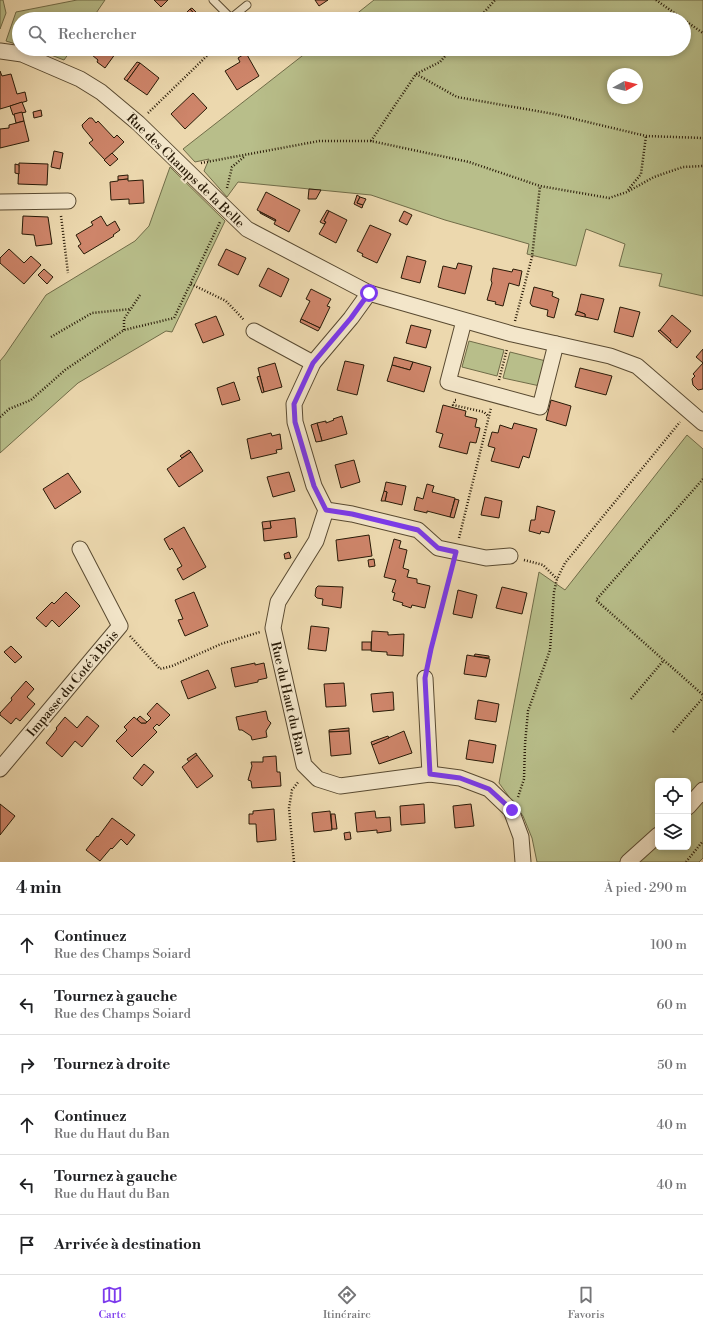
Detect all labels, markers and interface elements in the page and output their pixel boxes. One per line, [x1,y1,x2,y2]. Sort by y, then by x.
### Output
search box [12,12,691,56]
icon: search [26,23,48,45]
text: Rechercher [58,25,137,44]
north arrow [607,68,643,104]
street label: Rue des Champs de la Belle [123,110,248,232]
route start [360,284,378,302]
street label: Impasse du Coté à Bois [24,627,122,740]
street label: Rue du Haut du Ban [267,640,309,757]
map controls [655,778,691,850]
button: locate [655,778,691,814]
route end [503,801,521,819]
button: layers [655,814,691,850]
text: 4 min [16,877,61,899]
text: À pied · 290 m [604,880,687,896]
text: Continuez [54,927,126,946]
icon: ahead [16,934,38,956]
text: 100 m [651,937,687,953]
text: Rue des Champs Soiard [54,946,191,962]
text: Tournez à gauche [54,987,177,1006]
icon: left [16,994,38,1016]
text: 60 m [656,997,687,1013]
text: Rue des Champs Soiard [54,1006,191,1022]
icon: right [16,1054,38,1076]
text: Tournez à droite [54,1055,170,1074]
text: 50 m [657,1057,687,1073]
text: Continuez [54,1107,126,1126]
icon: ahead [16,1114,38,1136]
text: 40 m [657,1117,687,1133]
text: Rue du Haut du Ban [54,1126,170,1142]
text: Tournez à gauche [54,1167,177,1186]
icon: left [16,1174,38,1196]
text: 40 m [657,1177,687,1193]
text: Rue du Haut du Ban [54,1186,170,1202]
icon: arrive [16,1234,38,1256]
text: Arrivée à destination [54,1235,201,1254]
tab: Carte [98,1284,126,1322]
tab: Itinéraire [323,1284,371,1322]
tab: Favoris [568,1284,605,1322]

